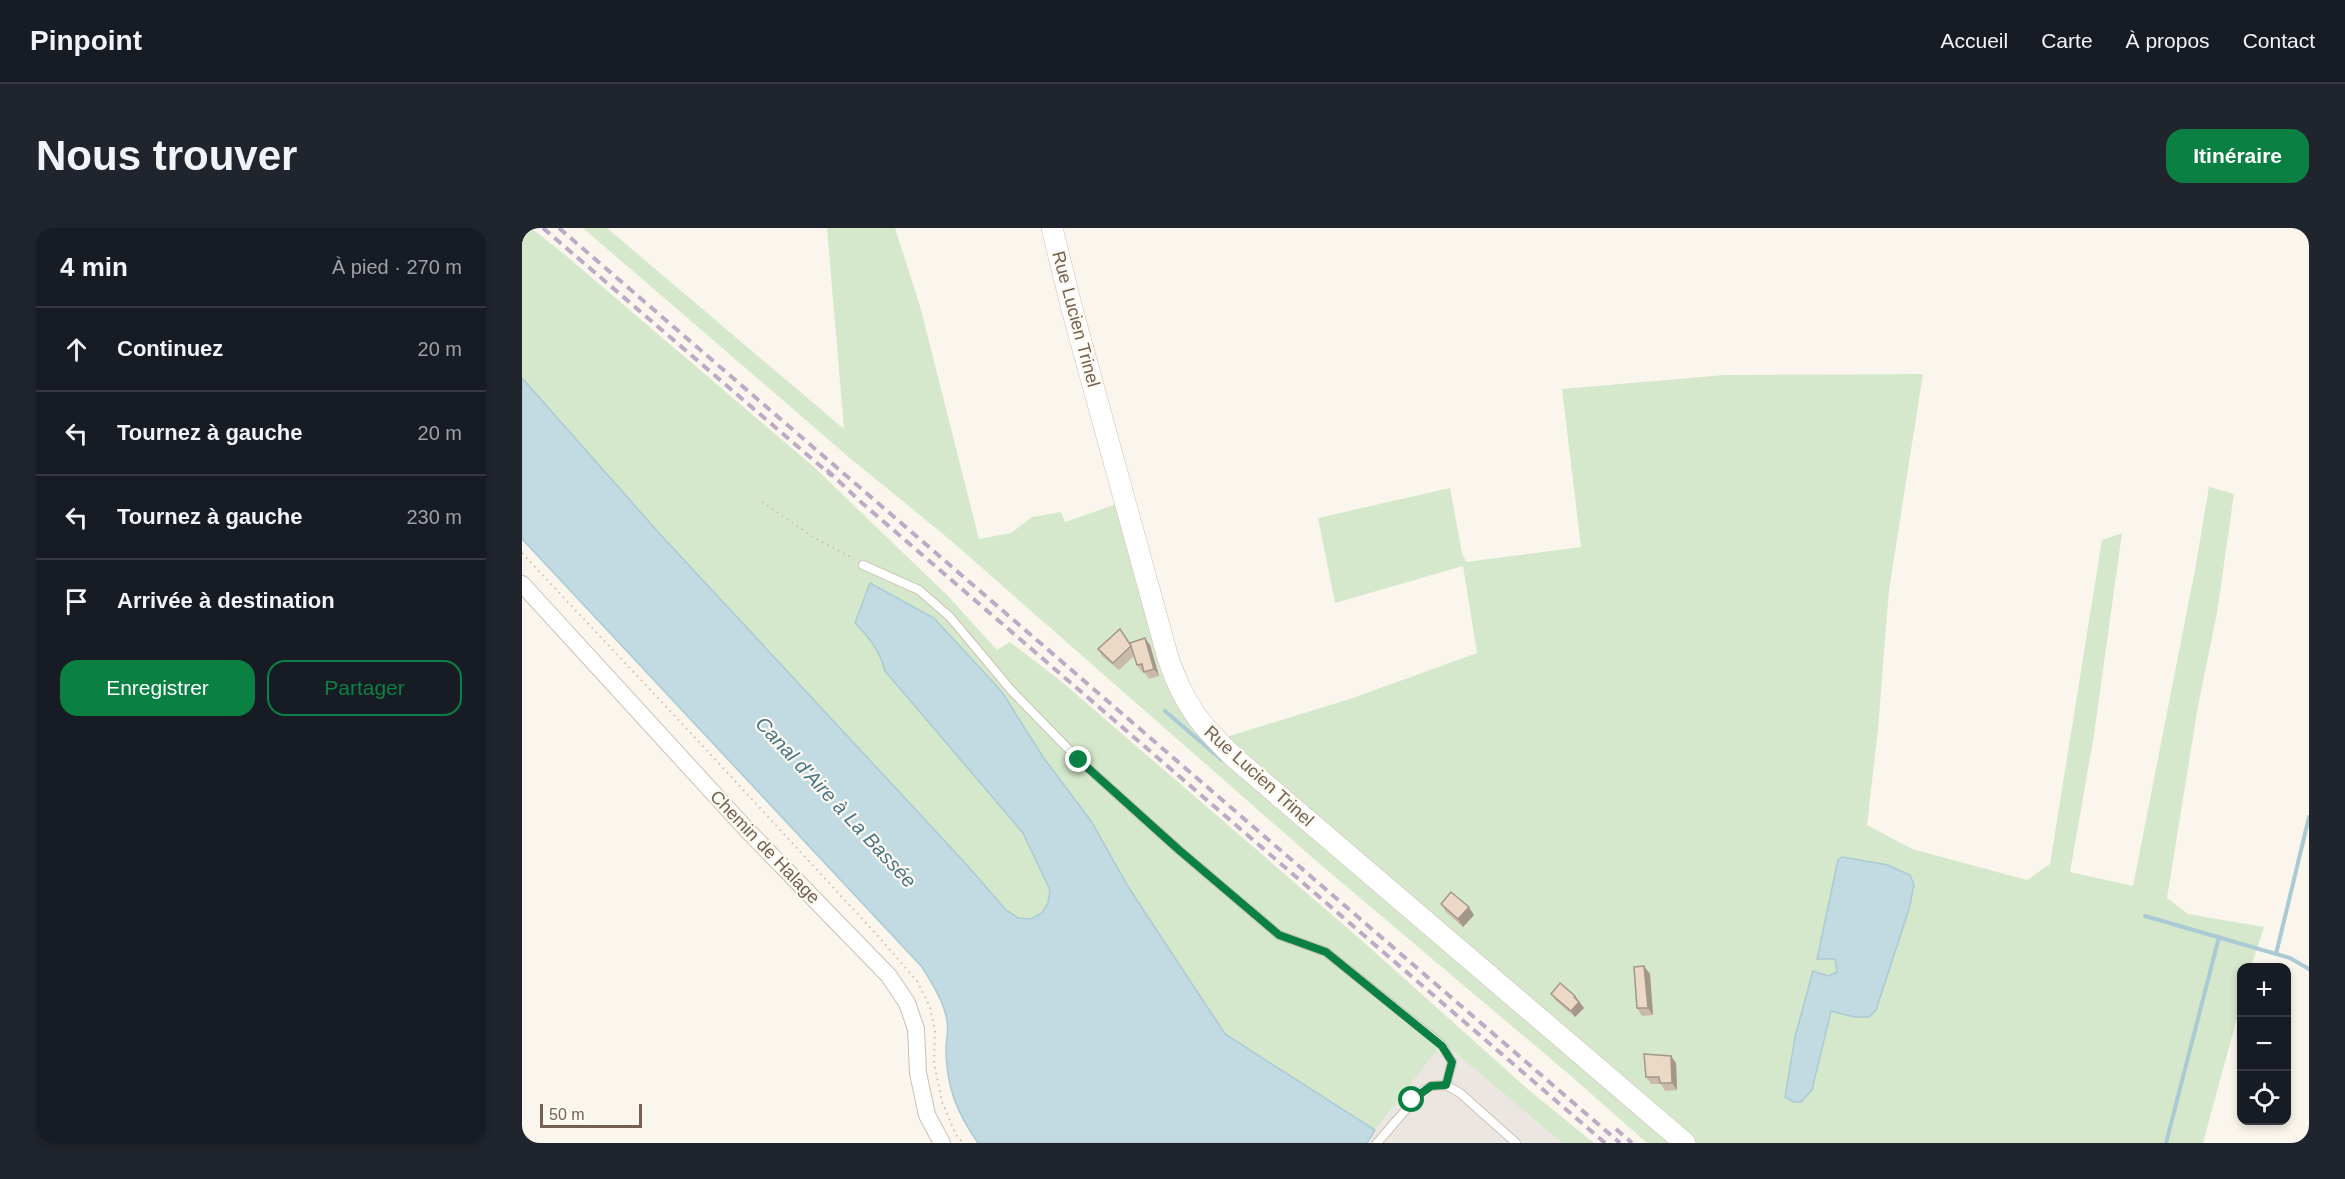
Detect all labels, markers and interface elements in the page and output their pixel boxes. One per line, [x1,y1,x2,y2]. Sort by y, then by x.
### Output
text: Pinpoint [30,25,142,56]
text: Accueil [1941,29,2008,52]
text: Carte [2041,29,2093,52]
text: À propos [2126,29,2210,52]
text: Contact [2243,29,2315,52]
button: Itinéraire [2166,129,2309,183]
text: Nous trouver [36,132,297,179]
street label: Rue Lucien Trinel [1048,249,1104,389]
text: 4 min [60,252,128,282]
text: À pied · 270 m [332,256,462,278]
icon: ahead [60,333,93,366]
text: Continuez [117,336,223,361]
text: 20 m [418,338,462,360]
icon: left [60,417,93,450]
text: Tournez à gauche [117,420,302,445]
text: 20 m [418,422,462,444]
icon: left [60,501,93,534]
text: Tournez à gauche [117,504,302,529]
text: 230 m [406,506,462,528]
icon: arrive [60,585,93,618]
text: Arrivée à destination [117,588,335,613]
button: Enregistrer [60,660,255,716]
button: Partager [267,660,462,716]
water label: Canal d'Aire à La Bassée [751,712,921,892]
street label: Rue Lucien Trinel [1200,722,1318,830]
route end [1065,746,1091,772]
street label: Chemin de Halage [706,786,824,908]
map controls [2237,963,2291,1125]
button: + [2237,963,2291,1017]
button: − [2237,1017,2291,1071]
button: locate [2237,1071,2291,1125]
route start [1398,1086,1424,1112]
scale bar [540,1101,642,1128]
text: 50 m [549,1106,585,1123]

